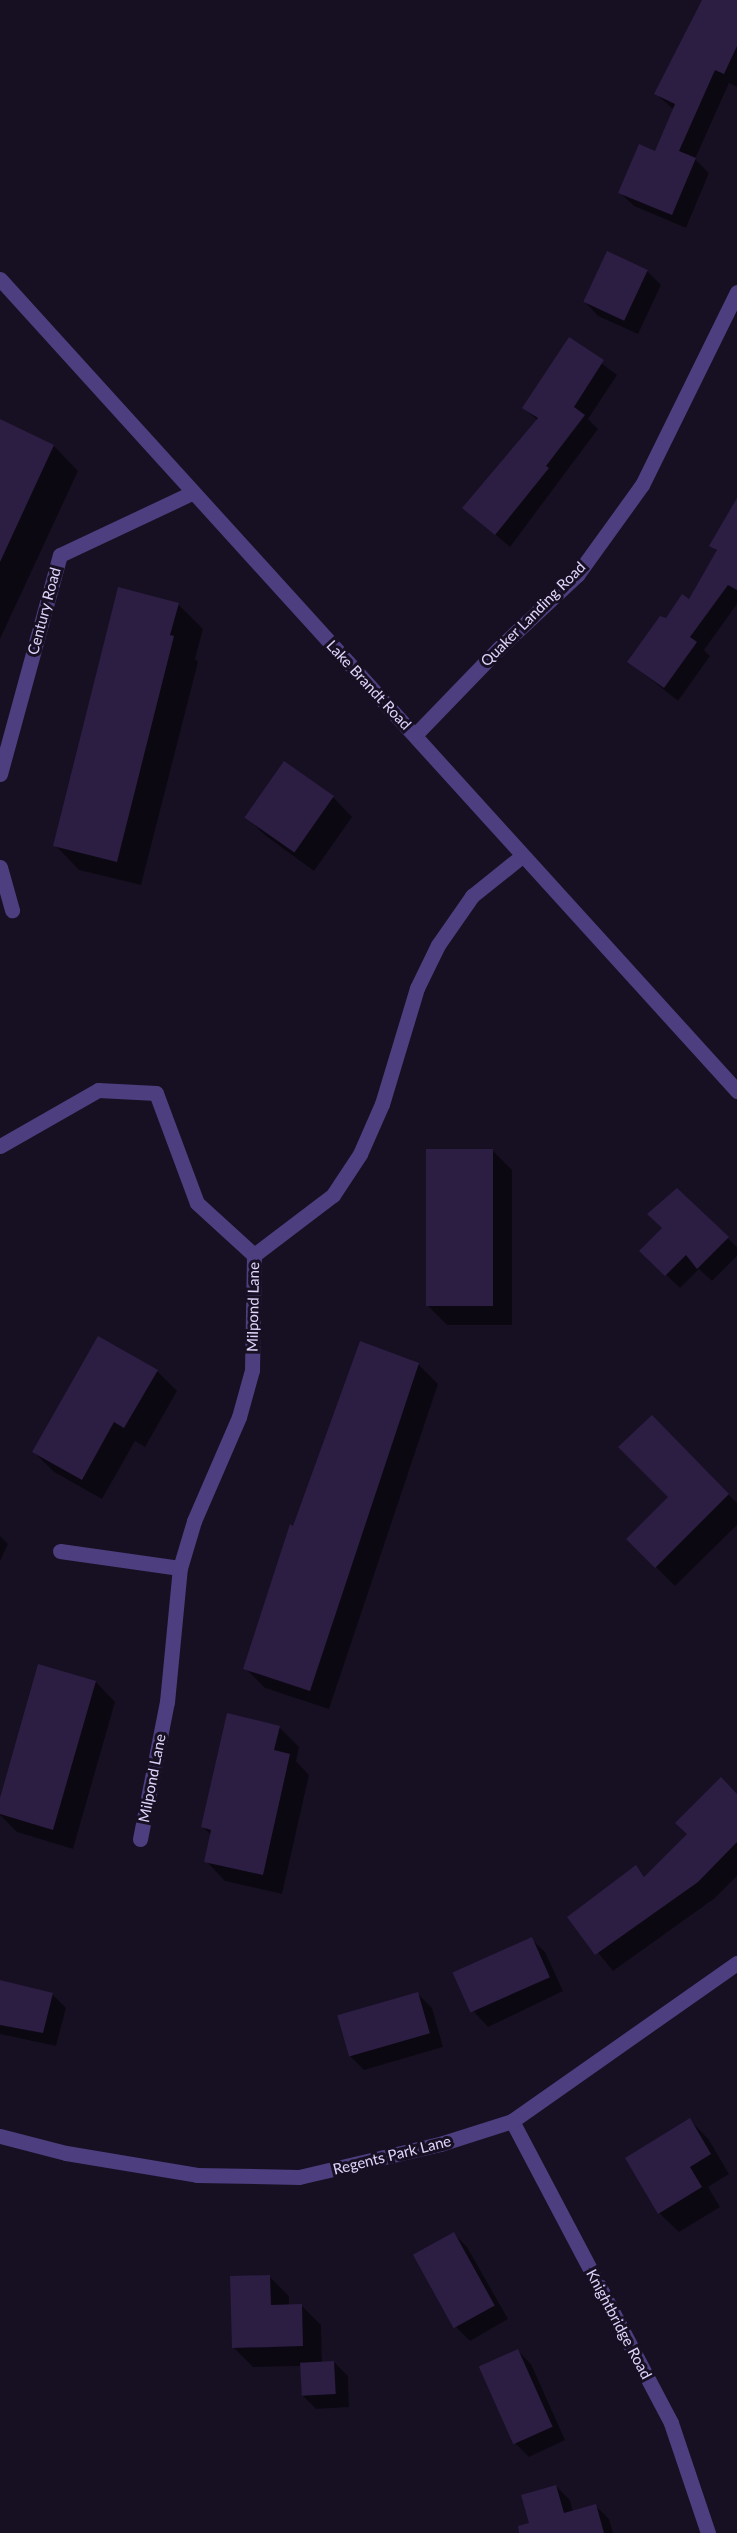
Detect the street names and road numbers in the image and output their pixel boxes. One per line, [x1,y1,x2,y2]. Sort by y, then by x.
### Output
street label: Quaker Landing Road [477,558,589,670]
street label: Century Road [24,565,64,657]
street label: Lake Brandt Road [323,637,415,733]
street label: Milpond Lane [243,1262,263,1352]
street label: Milpond Lane [135,1732,169,1824]
street label: Regents Park Lane [331,2132,453,2178]
street label: Knightbridge Road [582,2266,656,2382]

